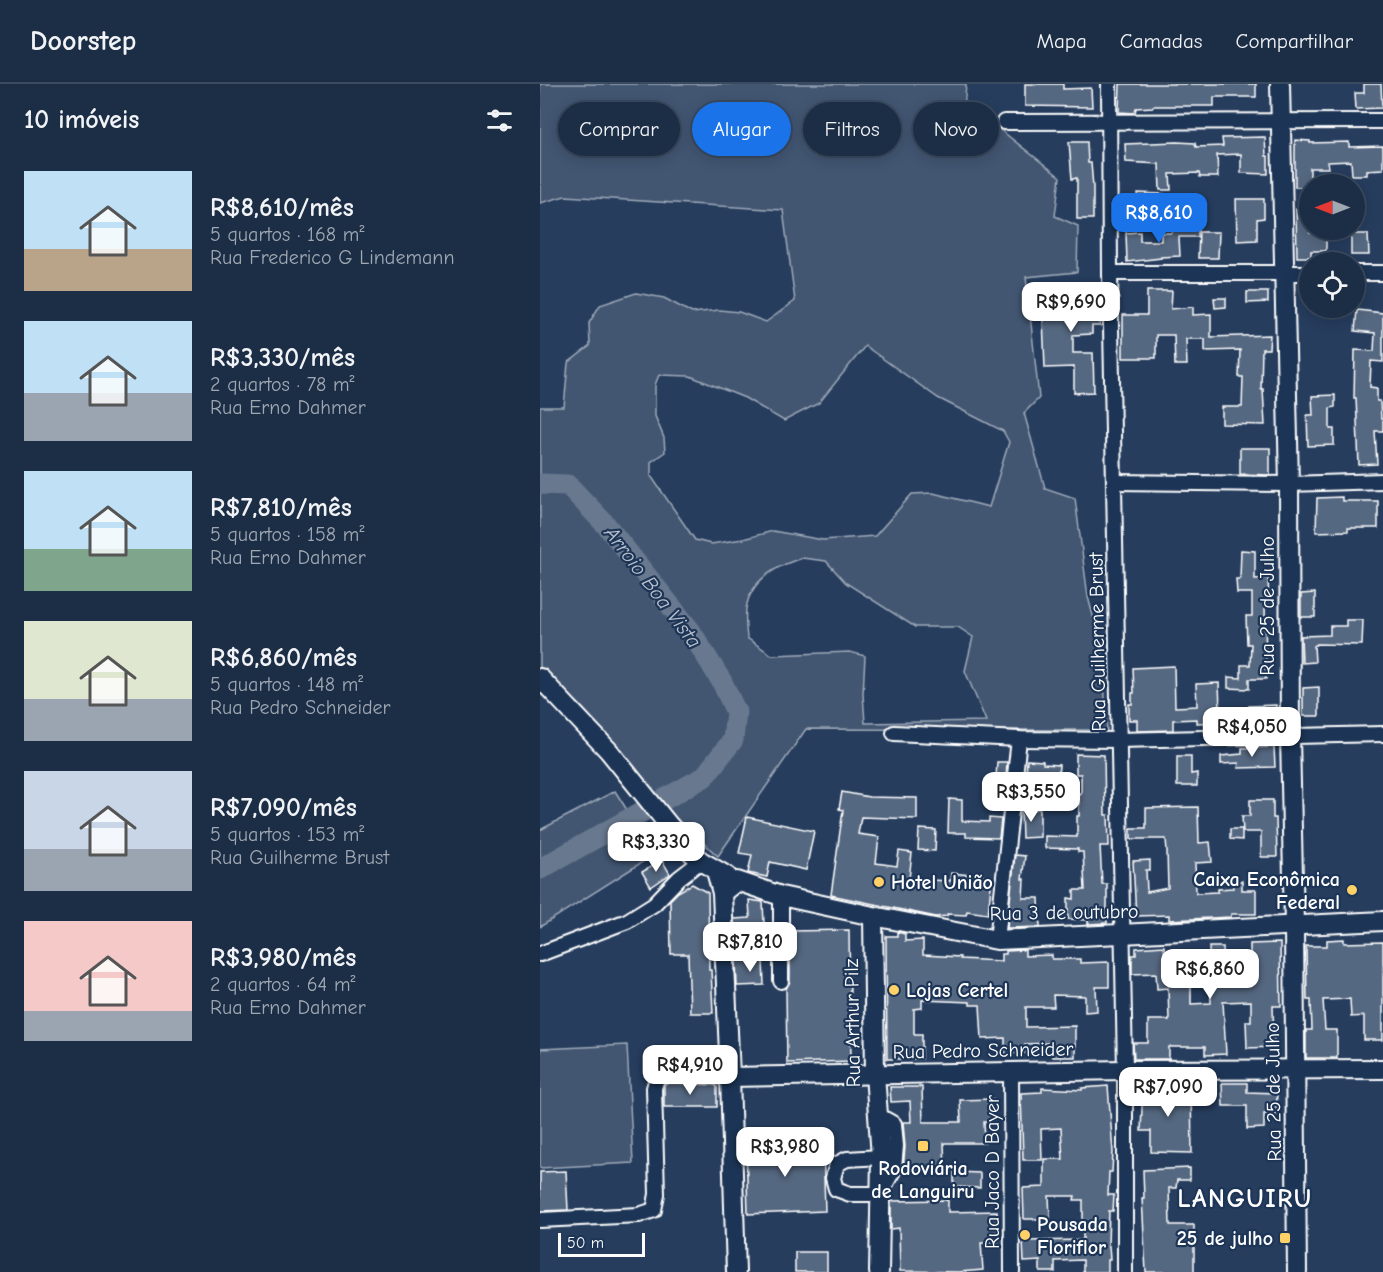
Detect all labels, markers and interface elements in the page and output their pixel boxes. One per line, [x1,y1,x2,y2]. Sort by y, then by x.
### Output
text: Doorstep [30,25,136,57]
text: Mapa [1036,29,1087,53]
text: Camadas [1120,29,1203,53]
text: Compartilhar [1236,29,1353,53]
chip: Comprar [558,102,680,156]
chip: Alugar [692,102,791,156]
chip: Filtros [803,102,901,156]
chip: Novo [913,102,999,156]
icon: filters [483,104,516,137]
text: 10 imóveis [24,105,139,135]
north arrow [1299,174,1365,240]
map controls [1299,174,1365,318]
text: R$8,610/mês [210,193,354,223]
pin: R$8,610 [1104,193,1214,244]
icon: home [72,195,144,267]
text: R$8,610 [1125,201,1193,224]
text: 5 quartos · 168 m² [210,223,364,246]
text: Rua Frederico G Lindemann [210,246,454,269]
button: locate [1299,252,1365,318]
pin: R$9,690 [1016,282,1126,333]
text: R$9,690 [1036,290,1106,313]
text: R$3,330/mês [210,343,355,373]
icon: home [72,345,144,417]
text: 2 quartos · 78 m² [210,373,355,396]
text: Rua Erno Dahmer [210,396,366,419]
text: R$7,810/mês [210,493,352,523]
icon: home [72,495,144,567]
water label: Arroio Boa Vista [599,521,707,653]
text: 5 quartos · 158 m² [210,523,364,546]
street label: Rua 25 de Julho [1256,536,1279,676]
text: Rua Erno Dahmer [210,546,366,569]
street label: Rua Guilherme Brust [1084,551,1111,732]
text: R$6,860/mês [210,643,357,673]
icon: home [72,645,144,717]
text: 5 quartos · 148 m² [210,673,363,696]
text: Rua Pedro Schneider [210,696,391,719]
pin: R$4,050 [1197,707,1307,758]
text: R$4,050 [1217,715,1287,738]
pin: R$3,550 [976,772,1086,823]
text: R$3,550 [996,780,1066,803]
text: R$7,090/mês [210,793,357,823]
icon: home [72,795,144,867]
pin: R$3,330 [601,822,711,873]
text: 5 quartos · 153 m² [210,823,364,846]
text: R$3,330 [622,830,690,853]
text: Rua Guilherme Brust [210,846,389,869]
place label: Caixa Econômica Federal [1193,868,1340,914]
place label: Hotel União [891,871,993,894]
marker: Hotel União [872,875,886,889]
marker: Caixa Econômica Federal [1345,883,1359,897]
street label: Rua 3 de outubro [989,900,1139,925]
pin: R$7,810 [695,922,805,973]
text: R$7,810 [717,930,783,953]
text: R$3,980/mês [210,943,356,973]
icon: home [72,945,144,1017]
pin: R$6,860 [1155,949,1265,1000]
text: R$6,860 [1175,957,1245,980]
street label: Rua Arthur Pilz [840,958,865,1088]
text: 2 quartos · 64 m² [210,973,355,996]
place label: Lojas Certel [906,979,1008,1002]
marker: Lojas Certel [887,983,901,997]
text: Rua Erno Dahmer [210,996,366,1019]
street label: Rua 25 de Julho [1261,1022,1286,1162]
street label: Rua Pedro Schneider [893,1037,1074,1064]
pin: R$4,910 [635,1045,745,1096]
text: R$4,910 [657,1053,723,1076]
pin: R$7,090 [1113,1067,1223,1118]
text: R$7,090 [1133,1075,1203,1098]
street label: Rua Jaco D Bayer [981,1095,1004,1249]
pin: R$3,980 [730,1127,840,1178]
text: R$3,980 [750,1135,820,1158]
marker: Rodoviária de Languiru [916,1139,930,1153]
place label: Rodoviária de Languiru [871,1157,975,1203]
district label: LANGUIRU [1177,1184,1313,1214]
place label: Pousada Floriflor [1037,1213,1108,1259]
place label: 25 de julho [1177,1227,1273,1250]
marker: Pousada Floriflor [1018,1228,1032,1242]
scale bar [558,1230,645,1258]
marker: 25 de julho [1278,1231,1292,1245]
text: 50 m [567,1234,604,1252]

